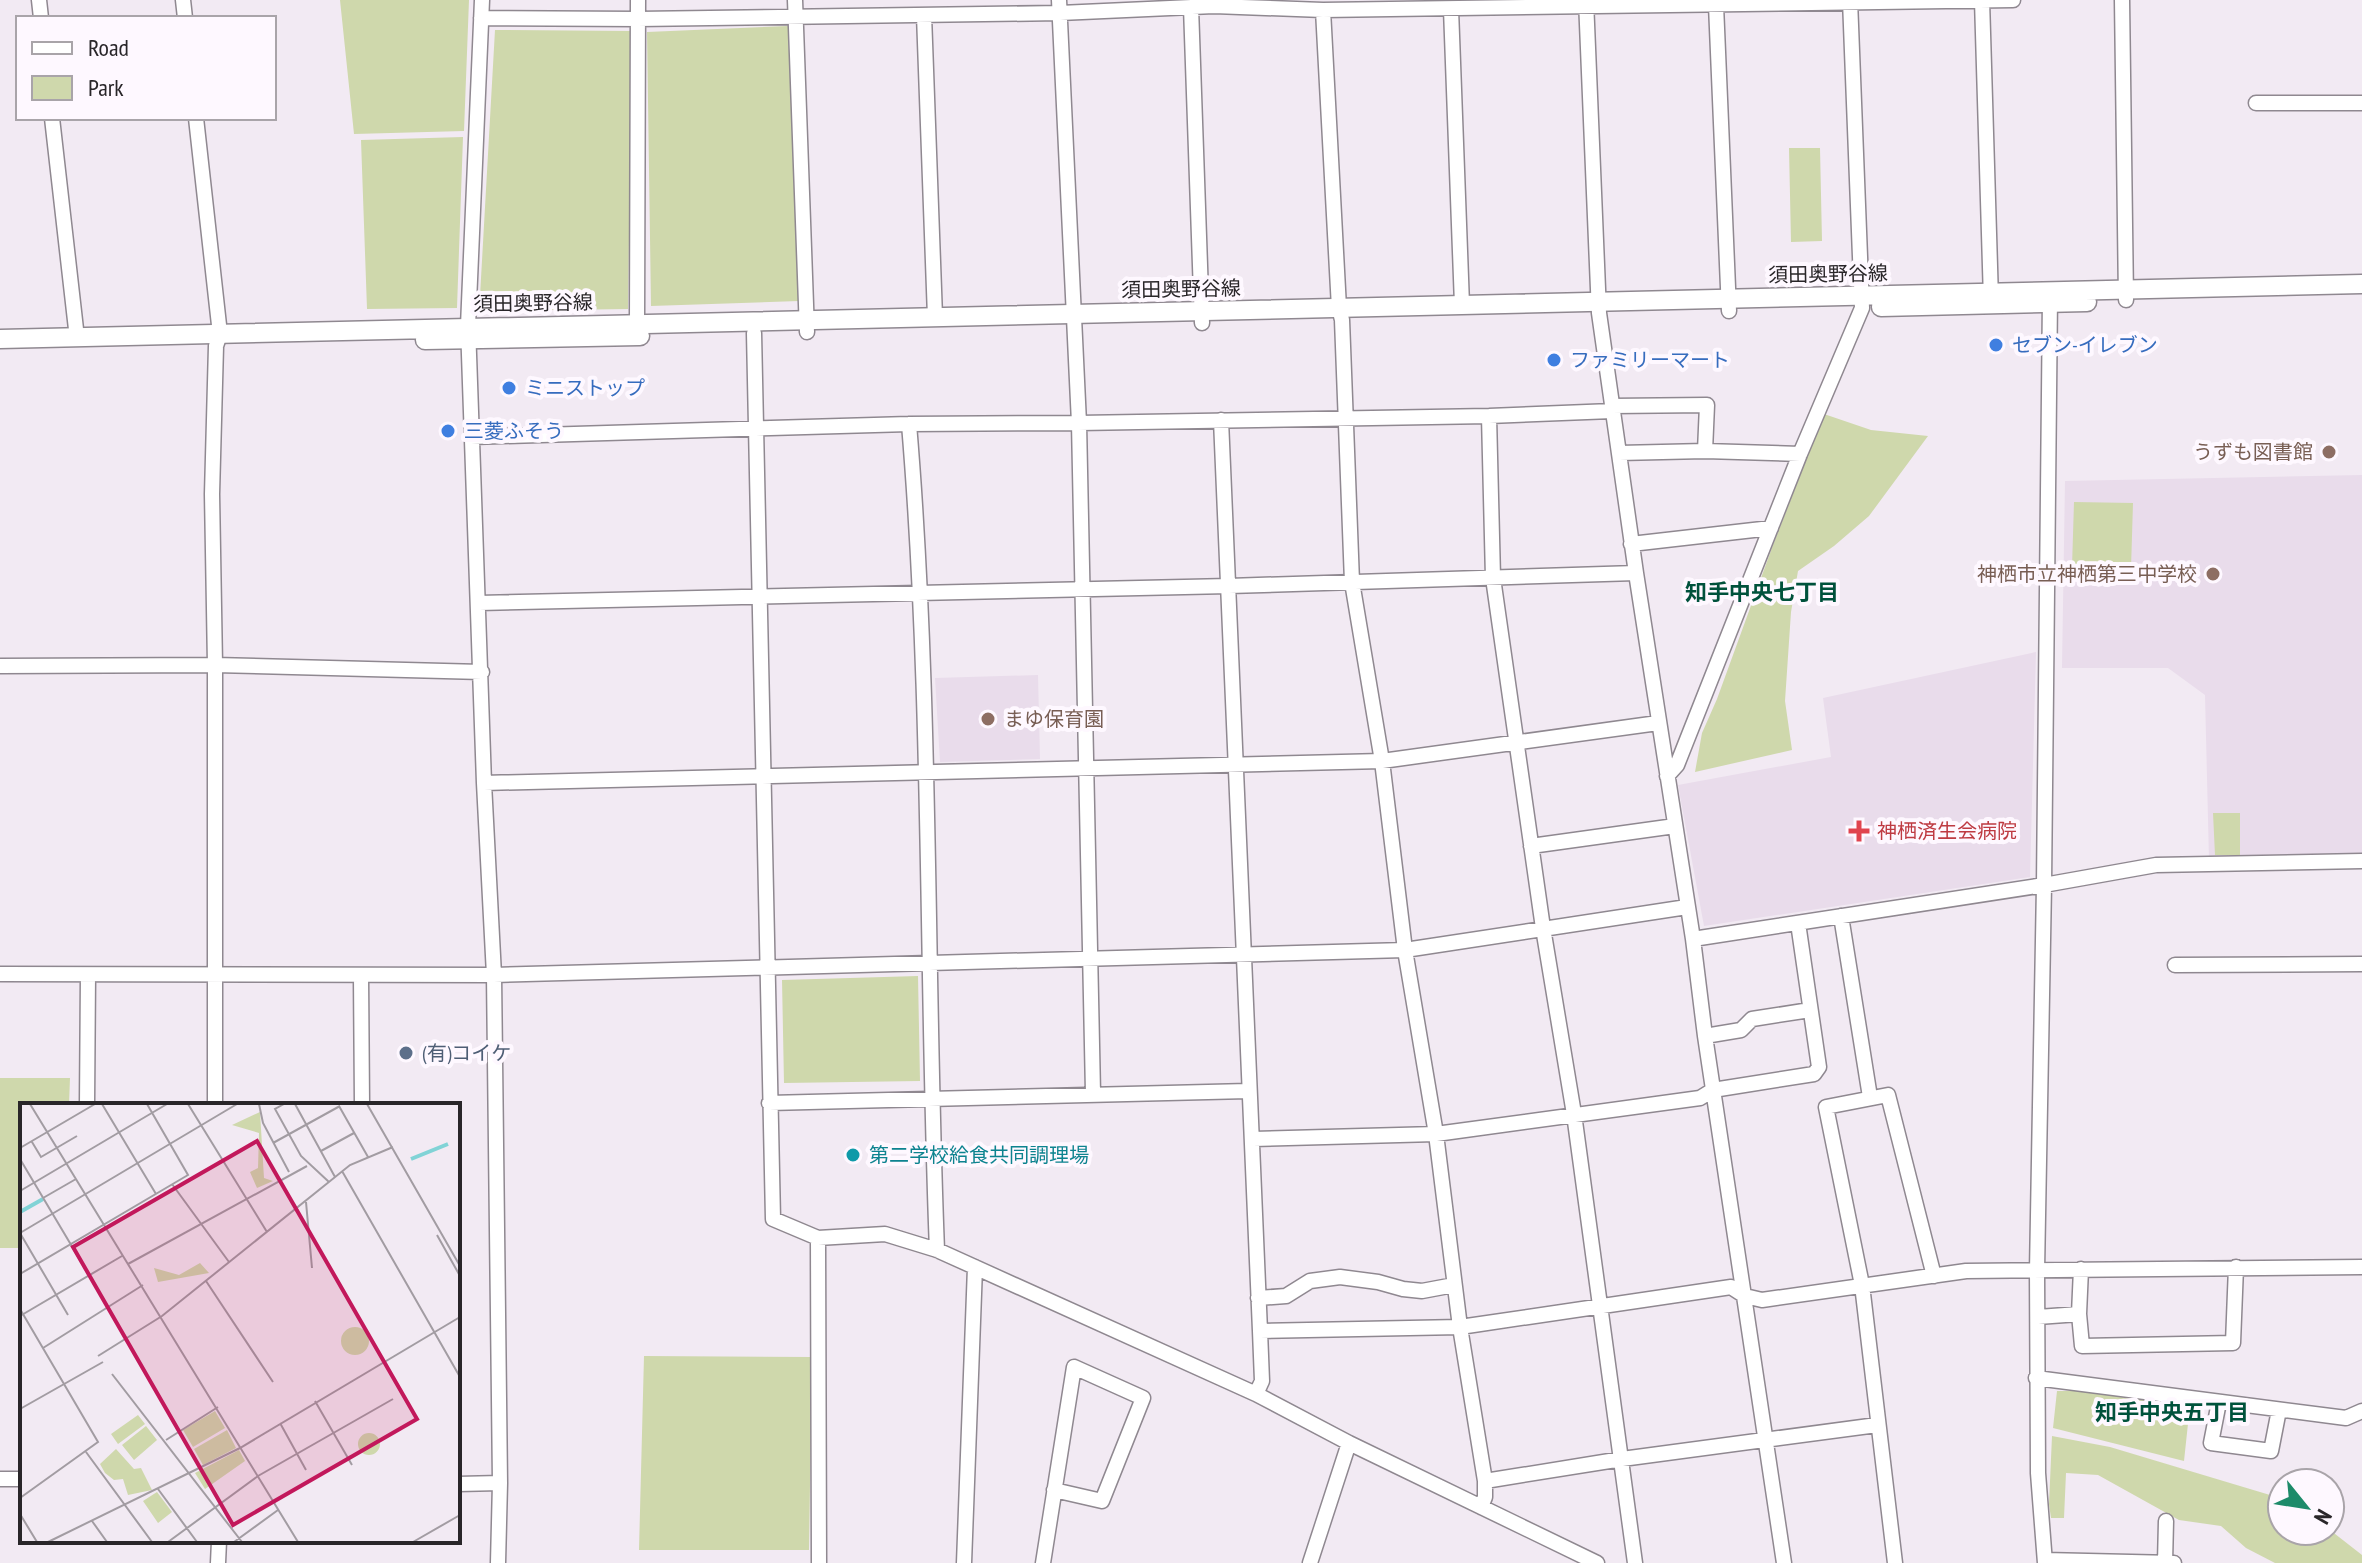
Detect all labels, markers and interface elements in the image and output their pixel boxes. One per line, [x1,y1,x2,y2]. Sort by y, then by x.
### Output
legend [16,16,276,120]
text: Road [88,32,129,63]
text: Park [88,72,124,103]
street label: 須田奥野谷線 [1768,260,1888,288]
street label: 須田奥野谷線 [1121,275,1241,303]
street label: 須田奥野谷線 [473,289,593,317]
place label: セブン-イレブン [2012,332,2158,358]
marker: セブン-イレブン [1987,336,2005,354]
place label: ファミリーマート [1570,347,1730,373]
marker: ファミリーマート [1545,351,1563,369]
place label: ミニストップ [525,375,645,401]
marker: ミニストップ [500,379,518,397]
place label: 三菱ふそう [464,418,564,444]
marker: 三菱ふそう [439,422,457,440]
place label: うずも図書館 [2193,439,2313,465]
marker: うずも図書館 [2320,443,2338,461]
place label: 神栖市立神栖第三中学校 [1977,561,2197,587]
marker: 神栖市立神栖第三中学校 [2204,565,2222,583]
district label: 知手中央七丁目 [1685,578,1839,606]
place label: まゆ保育園 [1004,706,1104,732]
marker: まゆ保育園 [979,710,997,728]
place label: 神栖済生会病院 [1877,818,2017,844]
marker: 神栖済生会病院 [1848,820,1870,842]
place label: (有)コイケ [422,1040,511,1066]
marker: (有)コイケ [397,1044,415,1062]
inset map [20,1103,460,1543]
place label: 第二学校給食共同調理場 [869,1142,1089,1168]
marker: 第二学校給食共同調理場 [844,1146,862,1164]
district label: 知手中央五丁目 [2095,1398,2249,1426]
north arrow [2266,1467,2346,1547]
text: N [2308,1505,2338,1529]

